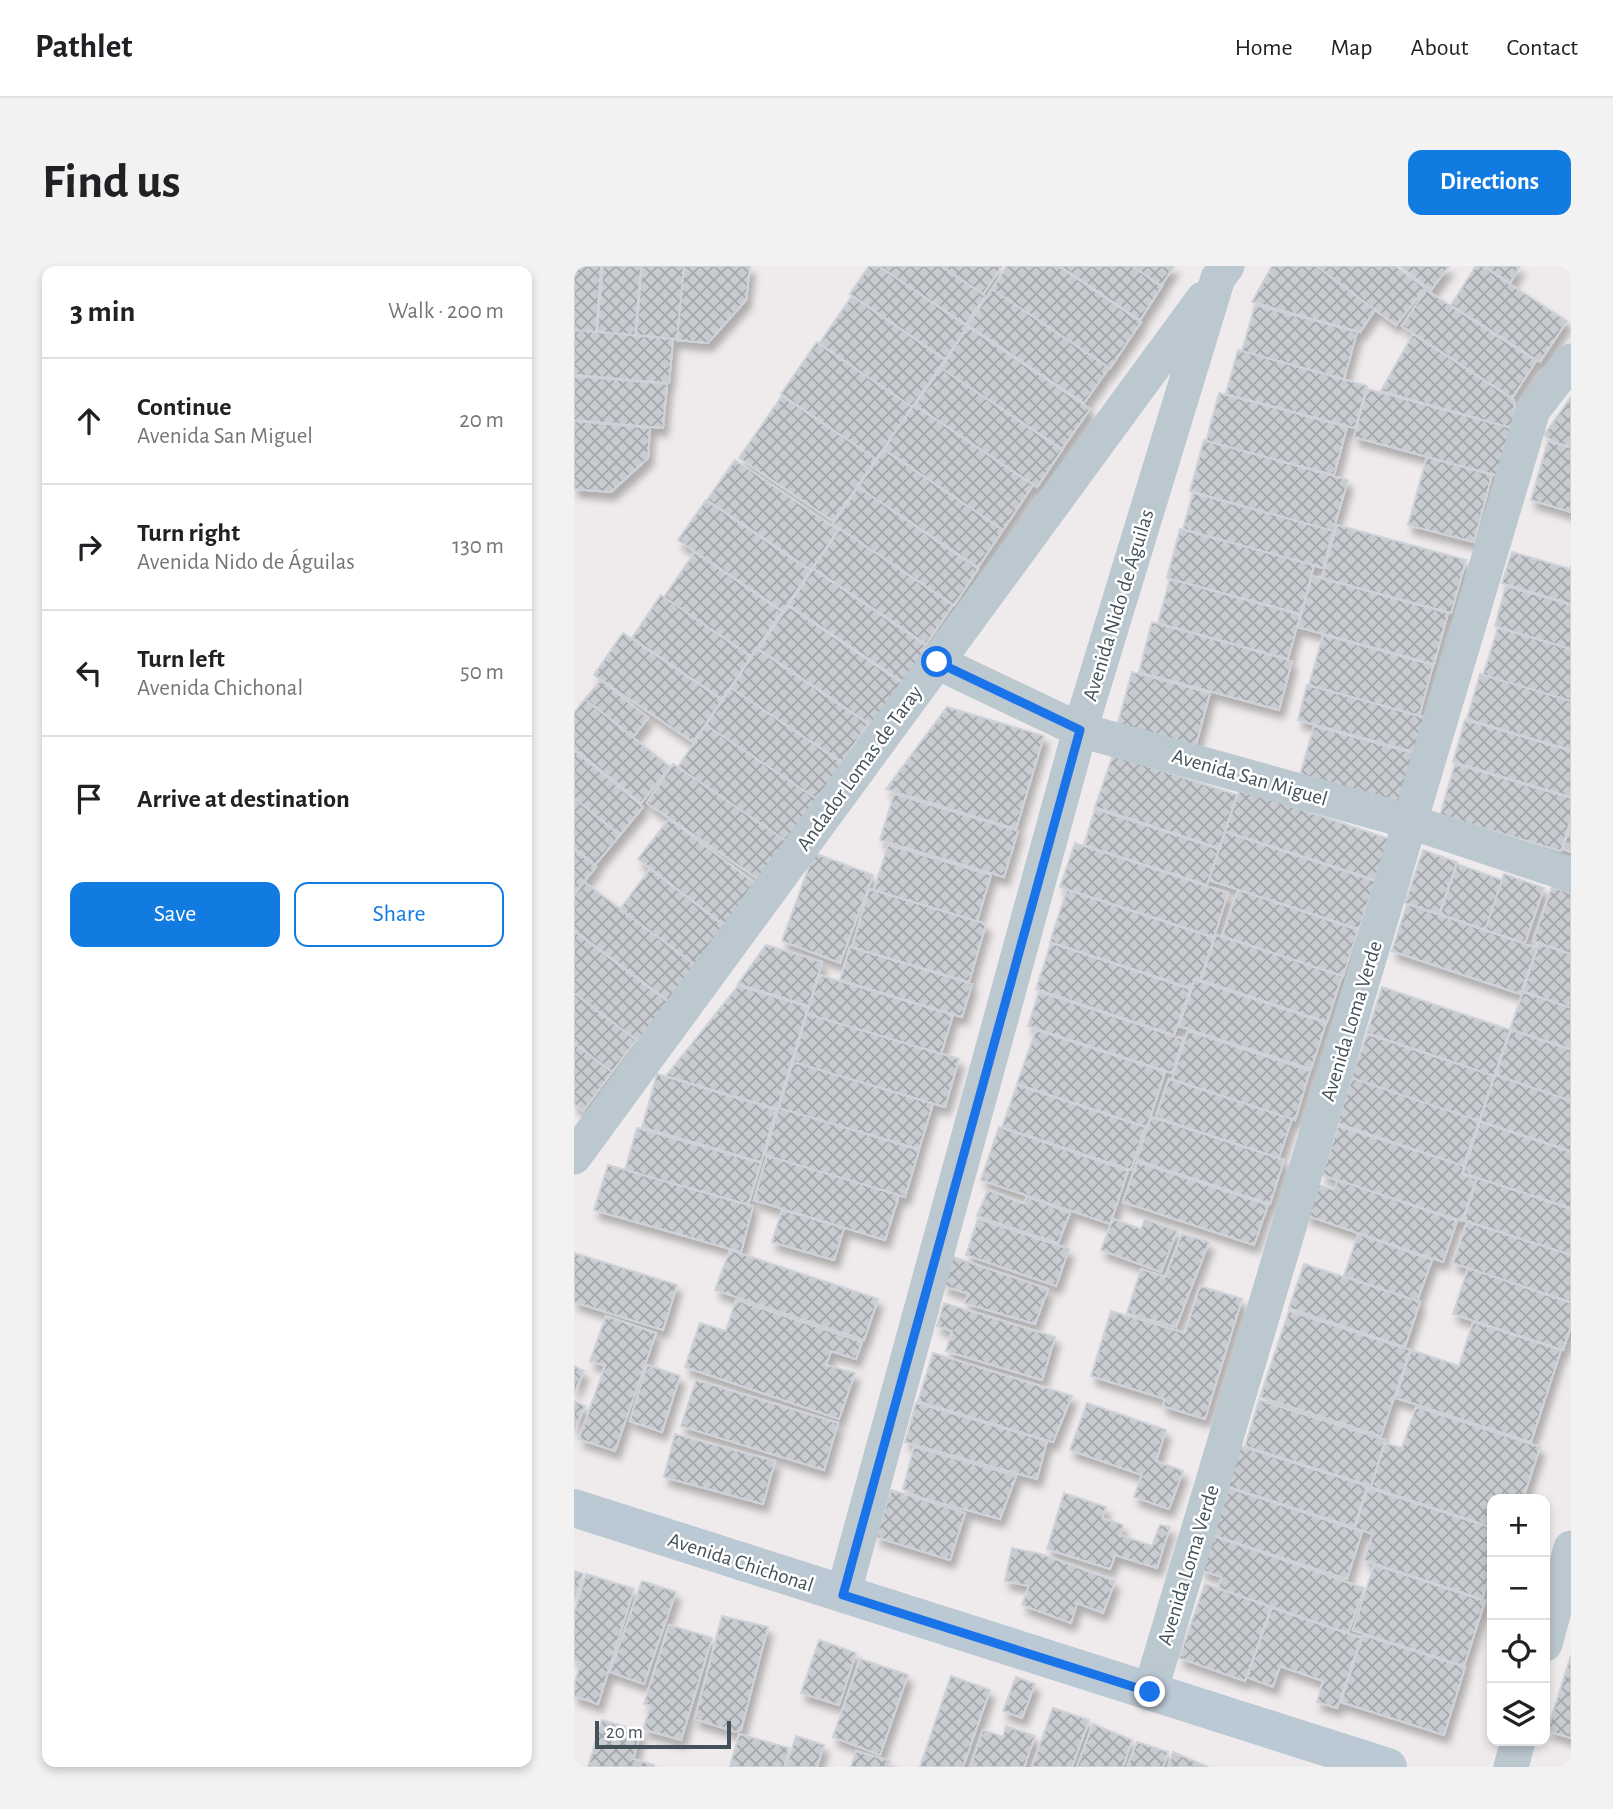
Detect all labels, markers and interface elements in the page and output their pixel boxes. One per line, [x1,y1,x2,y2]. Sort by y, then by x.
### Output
text: Pathlet [35,31,133,64]
text: Home [1235,36,1293,60]
text: Map [1331,36,1373,60]
text: About [1411,36,1468,60]
text: Contact [1506,36,1578,60]
button: Directions [1408,150,1571,215]
text: Find us [42,158,181,207]
text: 3 min [70,297,135,327]
text: Walk · 200 m [388,300,504,323]
text: Continue [137,394,232,420]
icon: ahead [70,402,108,440]
text: 20 m [459,409,504,432]
text: Avenida San Miguel [137,425,313,448]
street label: Avenida Nido de Águilas [1077,506,1158,703]
text: Turn right [137,520,240,546]
icon: right [70,528,108,566]
text: 130 m [452,535,504,558]
text: Avenida Nido de Águilas [137,551,355,574]
text: Turn left [137,646,225,672]
route start [921,646,952,677]
icon: left [70,654,108,692]
text: 50 m [460,661,504,684]
text: Avenida Chichonal [137,677,303,700]
street label: Andador Lomas de Taray [793,682,926,855]
street label: Avenida San Miguel [1170,745,1330,810]
icon: arrive [70,780,108,818]
text: Arrive at destination [137,786,350,812]
button: Save [70,882,280,947]
button: Share [294,882,504,947]
street label: Avenida Loma Verde [1317,939,1386,1104]
street label: Avenida Loma Verde [1154,1483,1223,1648]
map controls [1487,1494,1550,1746]
button: + [1487,1494,1550,1557]
street label: Avenida Chichonal [665,1529,816,1596]
button: − [1487,1557,1550,1620]
button: locate [1487,1620,1550,1683]
route end [1134,1676,1165,1707]
button: layers [1487,1683,1550,1746]
scale bar [595,1718,732,1750]
text: 20 m [606,1723,643,1742]

